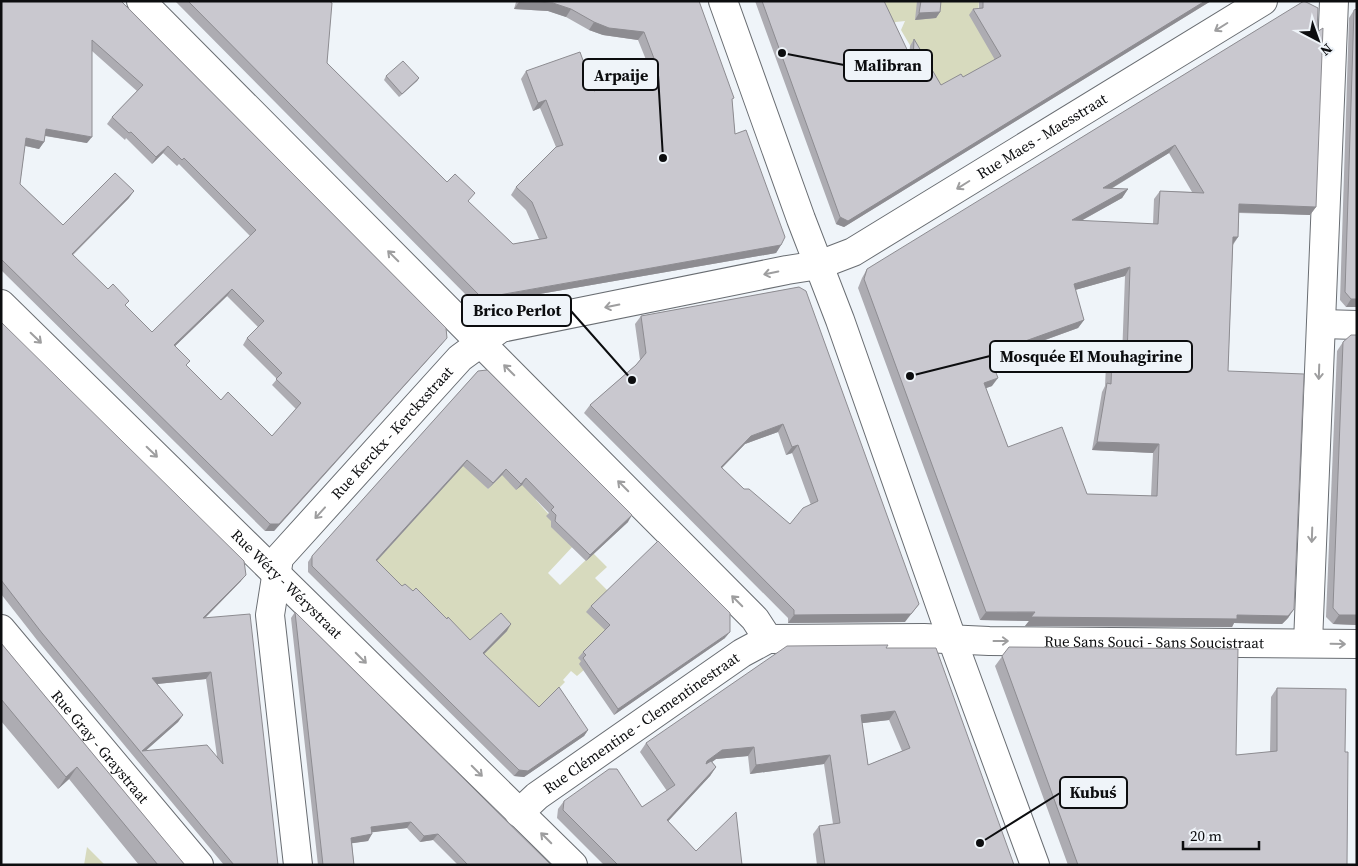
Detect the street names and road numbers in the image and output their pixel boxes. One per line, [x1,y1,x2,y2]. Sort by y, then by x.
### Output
street label: Rue Maes - Maesstraat [973,88,1111,184]
street label: Rue Kerckx - Kerckxstraat [326,361,458,504]
street label: Rue Wéry - Wérystraat [227,524,347,643]
street label: Rue Sans Souci - Sans Soucistraat [1044,630,1264,653]
street label: Rue Clémentine - Clementinestraat [539,647,743,799]
street label: Rue Gray - Graystraat [47,686,154,808]

